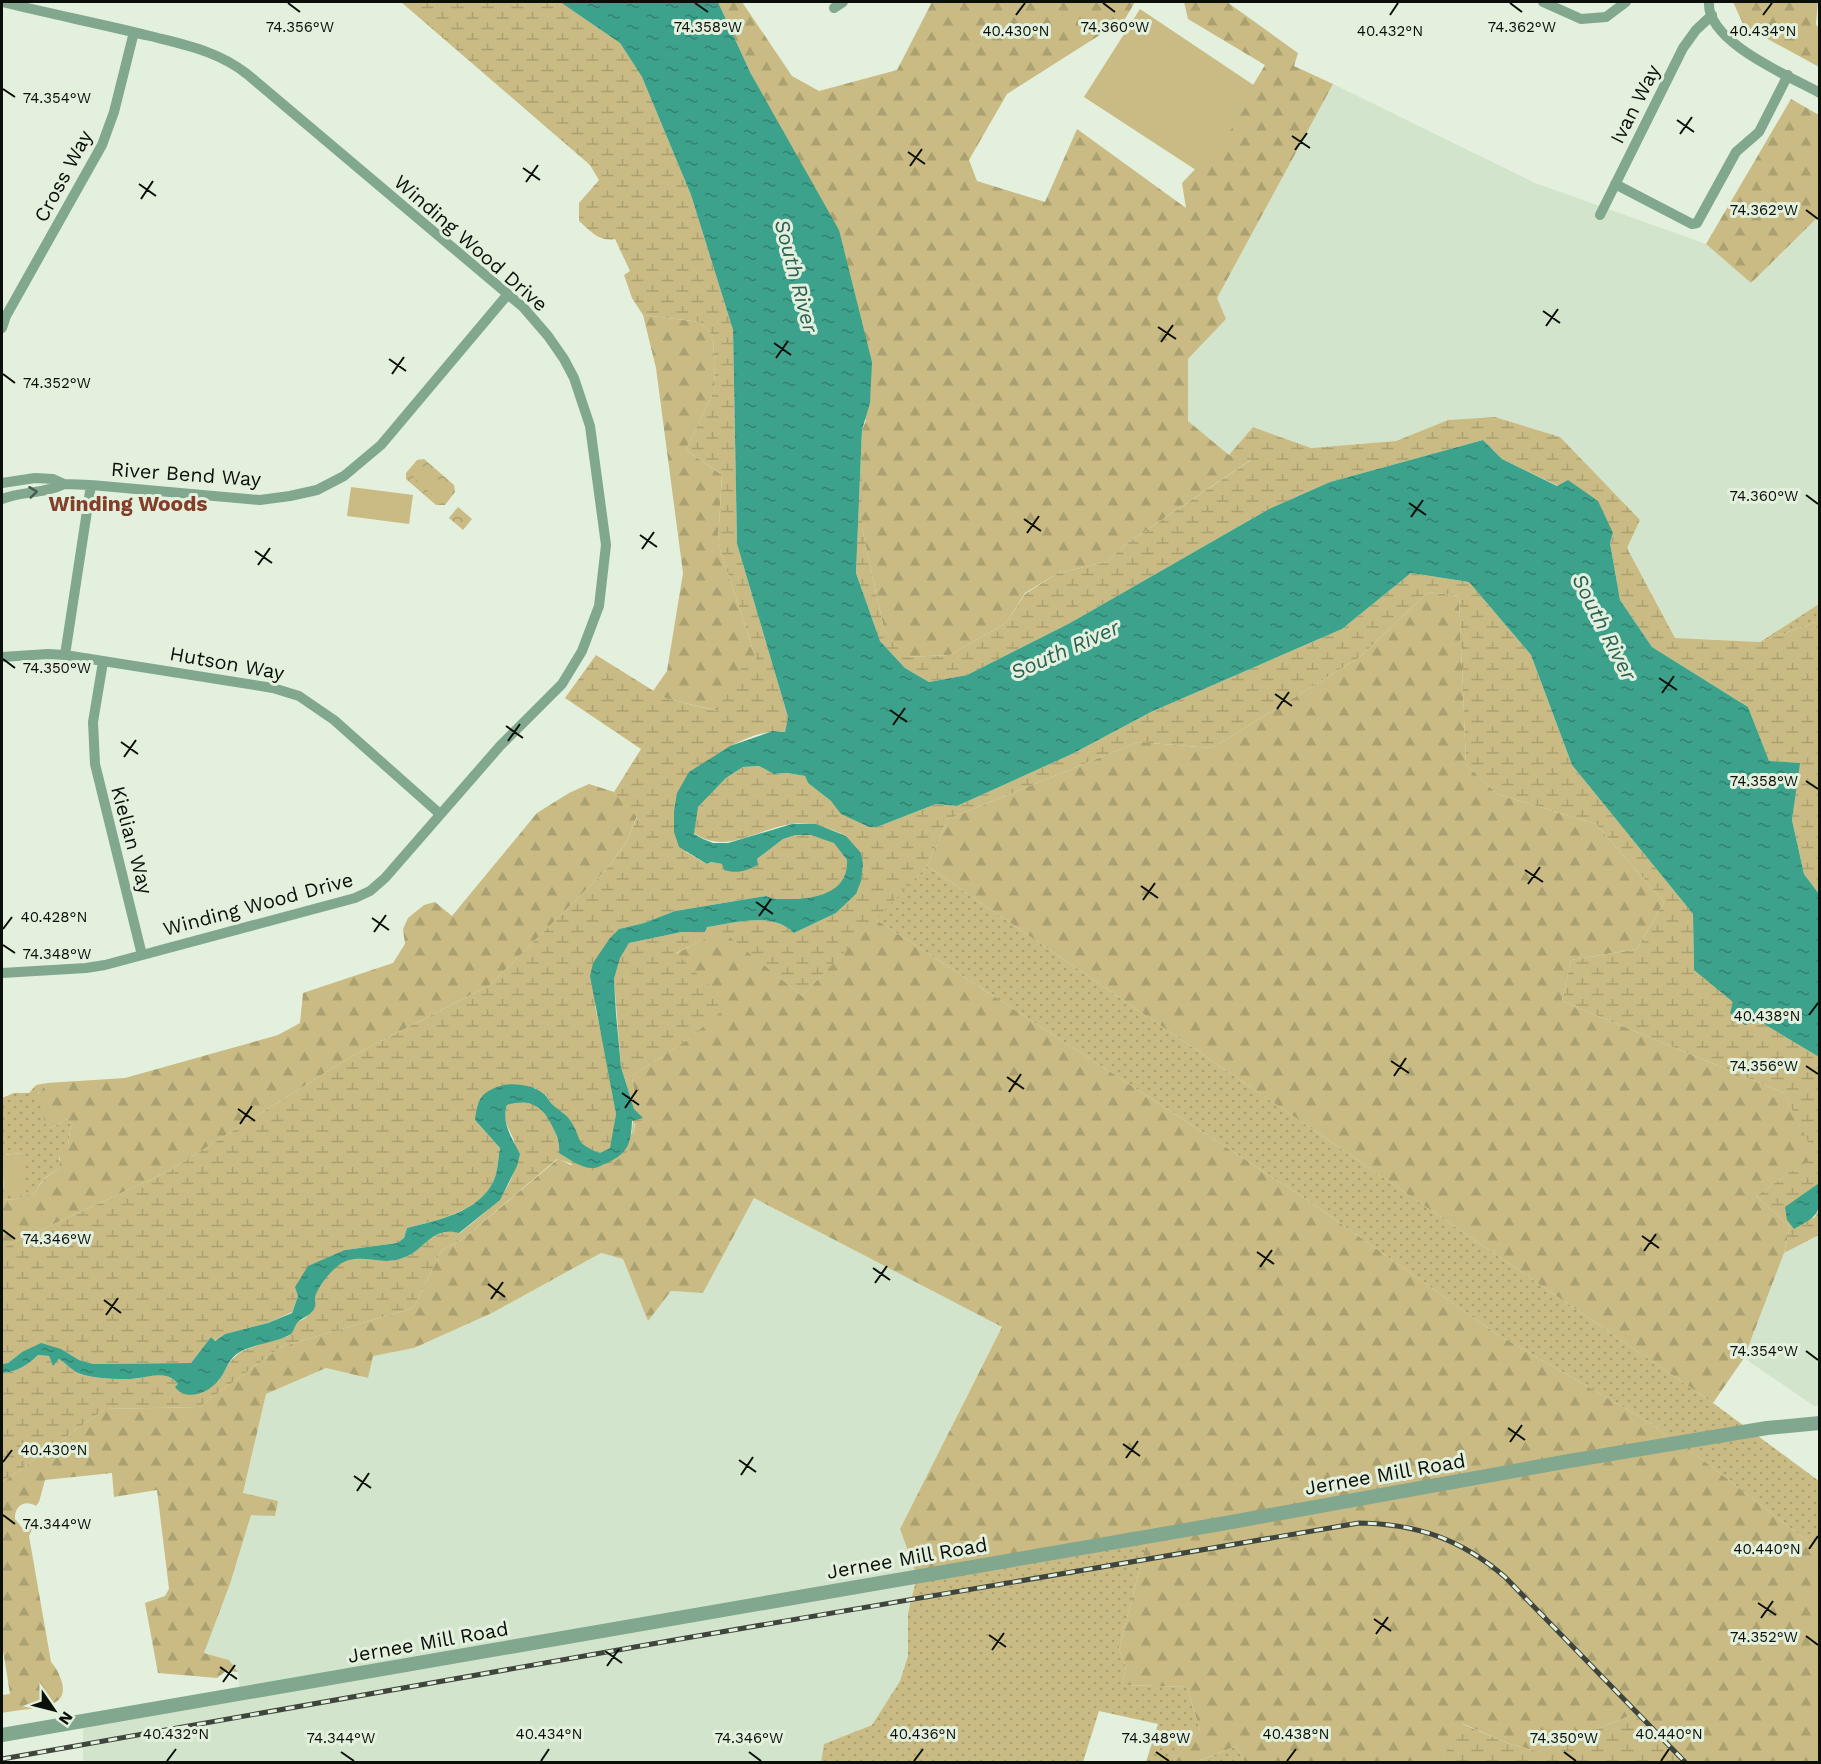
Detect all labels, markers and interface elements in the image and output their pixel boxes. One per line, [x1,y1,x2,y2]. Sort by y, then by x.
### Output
text: 74.356°W [266,18,334,36]
text: 74.358°W [674,18,742,36]
text: 74.360°W [1081,18,1149,36]
text: 74.362°W [1488,18,1556,36]
text: 40.430°N [982,22,1050,40]
text: 40.432°N [1357,22,1423,40]
text: 40.434°N [1730,22,1796,40]
street label: Ivan Way [1605,60,1665,148]
text: 74.354°W [23,89,91,107]
street label: Cross Way [29,125,97,226]
street label: Winding Wood Drive [389,170,553,316]
text: 74.362°W [1730,201,1798,219]
water label: South River [769,217,824,336]
text: 74.352°W [23,374,91,392]
street label: River Bend Way [110,457,262,491]
one-way arrow [28,486,38,498]
text: 74.360°W [1730,487,1798,505]
district label: Winding Woods [48,491,208,516]
water label: South River [1567,569,1642,685]
water label: South River [1007,614,1124,685]
street label: Hutson Way [168,641,287,685]
text: 74.350°W [23,659,91,677]
text: 74.358°W [1730,772,1798,790]
street label: Kielian Way [106,783,158,897]
street label: Winding Wood Drive [160,867,356,941]
text: 40.428°N [20,908,88,926]
text: 74.348°W [23,945,91,963]
text: 40.438°N [1733,1007,1801,1025]
text: 74.356°W [1730,1057,1798,1075]
text: 74.346°W [23,1230,91,1248]
text: 74.354°W [1730,1342,1798,1360]
text: 40.430°N [20,1441,88,1459]
street label: Jernee Mill Road [1303,1448,1467,1500]
text: 74.344°W [23,1515,91,1533]
street label: Jernee Mill Road [825,1532,989,1584]
text: 40.440°N [1733,1540,1801,1558]
street label: Jernee Mill Road [346,1616,510,1668]
text: 74.352°W [1730,1628,1798,1646]
north arrow [24,1680,84,1740]
text: N [55,1708,77,1729]
text: 40.432°N [143,1725,209,1743]
text: 40.434°N [516,1725,582,1743]
text: 40.436°N [890,1725,956,1743]
text: 40.438°N [1262,1725,1330,1743]
text: 40.440°N [1635,1725,1703,1743]
text: 74.344°W [307,1729,375,1747]
text: 74.346°W [715,1729,783,1747]
text: 74.348°W [1122,1729,1190,1747]
text: 74.350°W [1530,1729,1598,1747]

